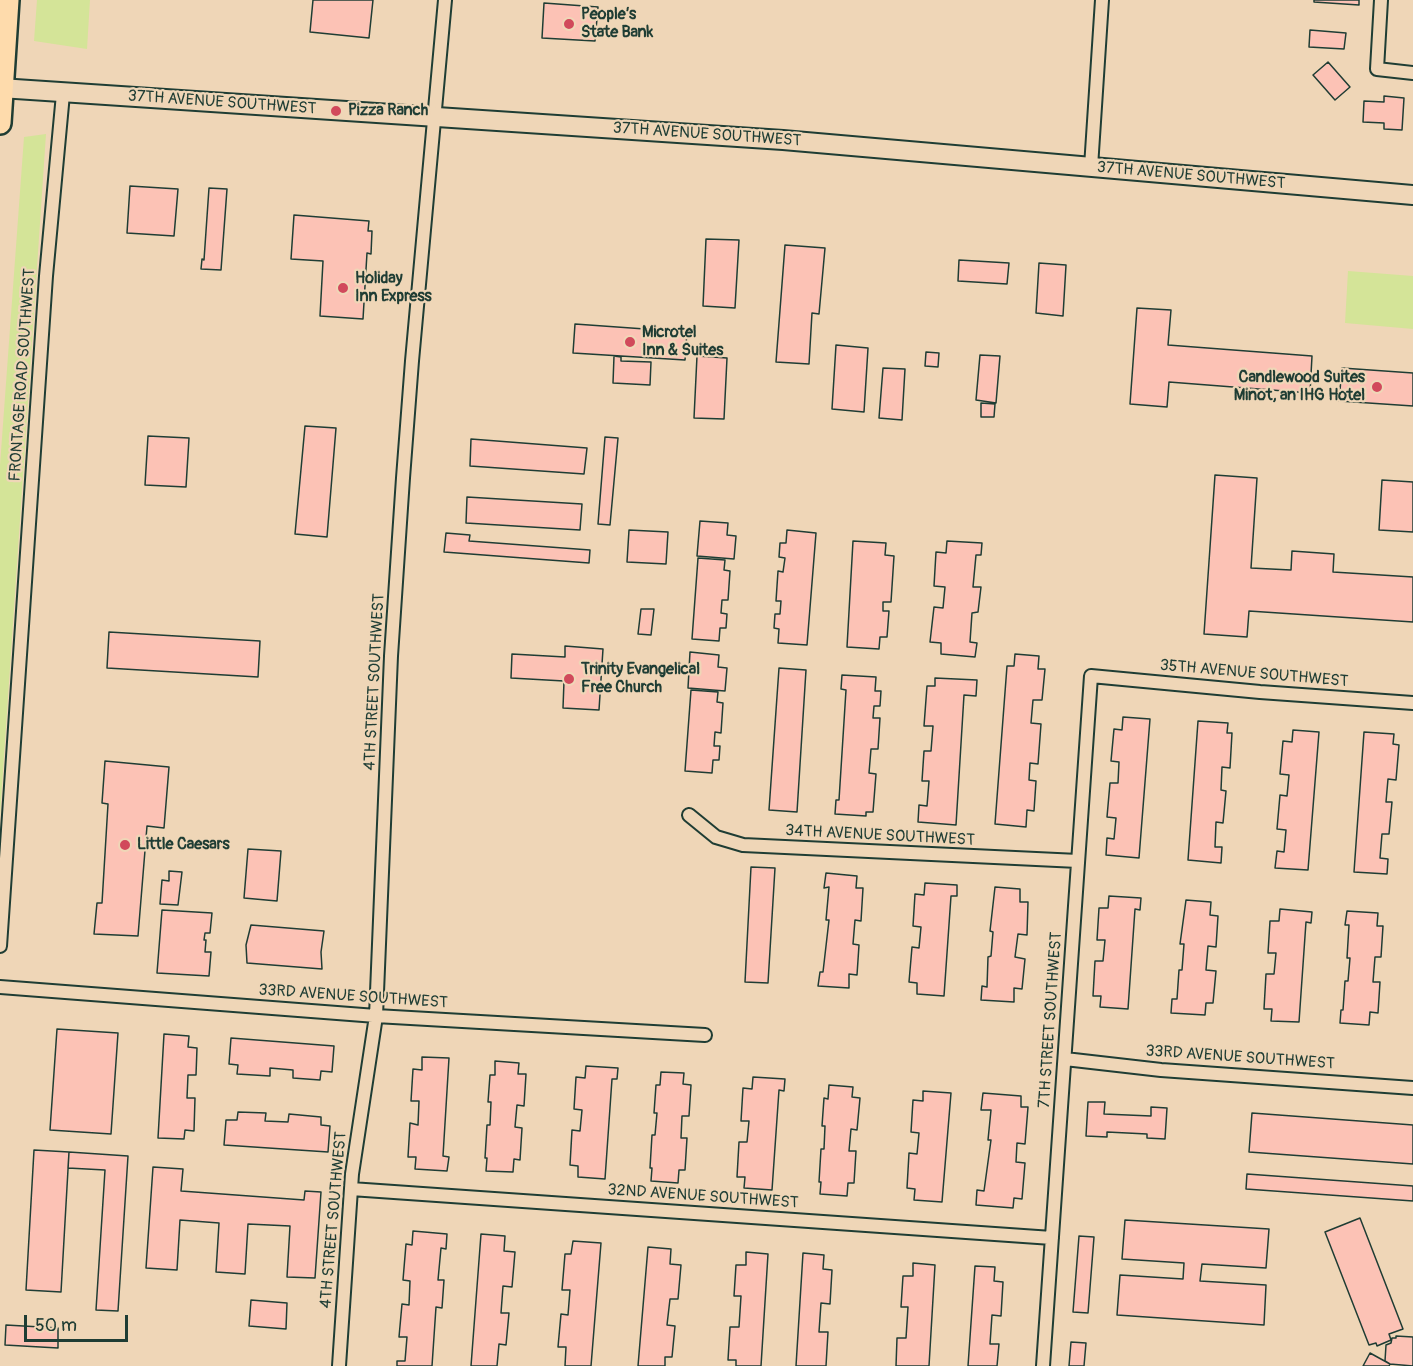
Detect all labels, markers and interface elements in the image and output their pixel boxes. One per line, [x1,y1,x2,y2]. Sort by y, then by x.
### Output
place label: People’s State Bank [581,5,653,43]
marker: People’s State Bank [562,17,576,31]
street label: 37TH AVENUE SOUTHWEST [127,87,317,119]
place label: Pizza Ranch [348,101,428,121]
marker: Pizza Ranch [329,104,343,118]
street label: 37TH AVENUE SOUTHWEST [612,119,802,151]
street label: 37TH AVENUE SOUTHWEST [1096,158,1286,194]
street label: FRONTAGE ROAD SOUTHWEST [6,268,40,482]
place label: Holiday Inn Express [355,269,432,307]
marker: Holiday Inn Express [336,281,350,295]
place label: Microtel Inn & Suites [642,323,723,361]
marker: Microtel Inn & Suites [623,335,637,349]
place label: Candlewood Suites Minot, an IHG Hotel [1234,368,1365,406]
marker: Candlewood Suites Minot, an IHG Hotel [1370,380,1384,394]
street label: 4TH STREET SOUTHWEST [361,593,389,771]
street label: 35TH AVENUE SOUTHWEST [1159,656,1349,692]
place label: Trinity Evangelical Free Church [581,660,700,698]
marker: Trinity Evangelical Free Church [562,672,576,686]
street label: 34TH AVENUE SOUTHWEST [785,821,975,851]
place label: Little Caesars [137,835,230,855]
marker: Little Caesars [118,838,132,852]
street label: 7TH STREET SOUTHWEST [1035,931,1067,1109]
street label: 33RD AVENUE SOUTHWEST [258,981,448,1013]
street label: 33RD AVENUE SOUTHWEST [1145,1042,1335,1074]
street label: 4TH STREET SOUTHWEST [317,1131,351,1309]
street label: 32ND AVENUE SOUTHWEST [607,1181,799,1213]
scale bar [27,1303,130,1341]
text: 50 m [35,1314,77,1337]

